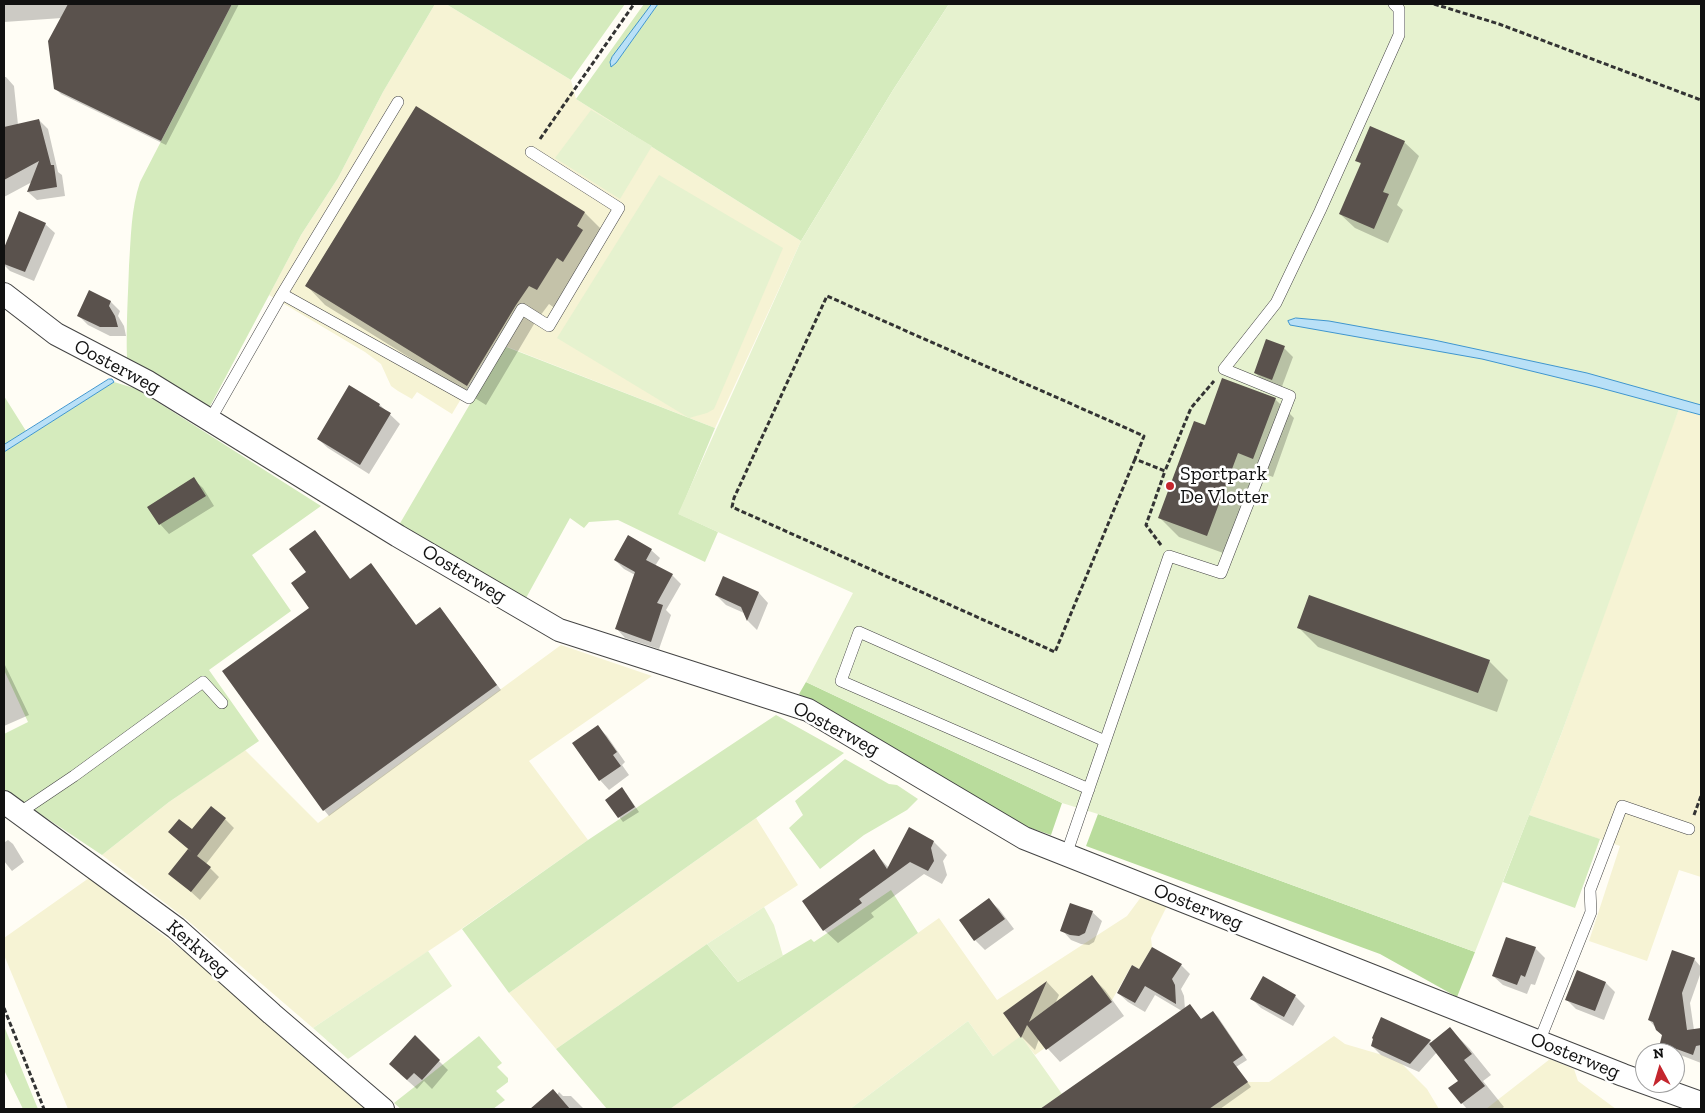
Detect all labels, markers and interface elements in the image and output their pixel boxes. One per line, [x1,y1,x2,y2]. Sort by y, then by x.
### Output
street label: Oosterweg [70,334,164,400]
place label: Sportpark De Vlotter [1180,462,1269,509]
marker: Sportpark De Vlotter [1164,480,1176,492]
street label: Oosterweg [417,539,511,609]
street label: Oosterweg [789,696,883,762]
street label: Oosterweg [1150,878,1246,936]
street label: Kerkweg [161,915,235,983]
street label: Oosterweg [1527,1027,1623,1085]
north arrow [1635,1043,1685,1093]
text: N [1652,1045,1665,1063]

